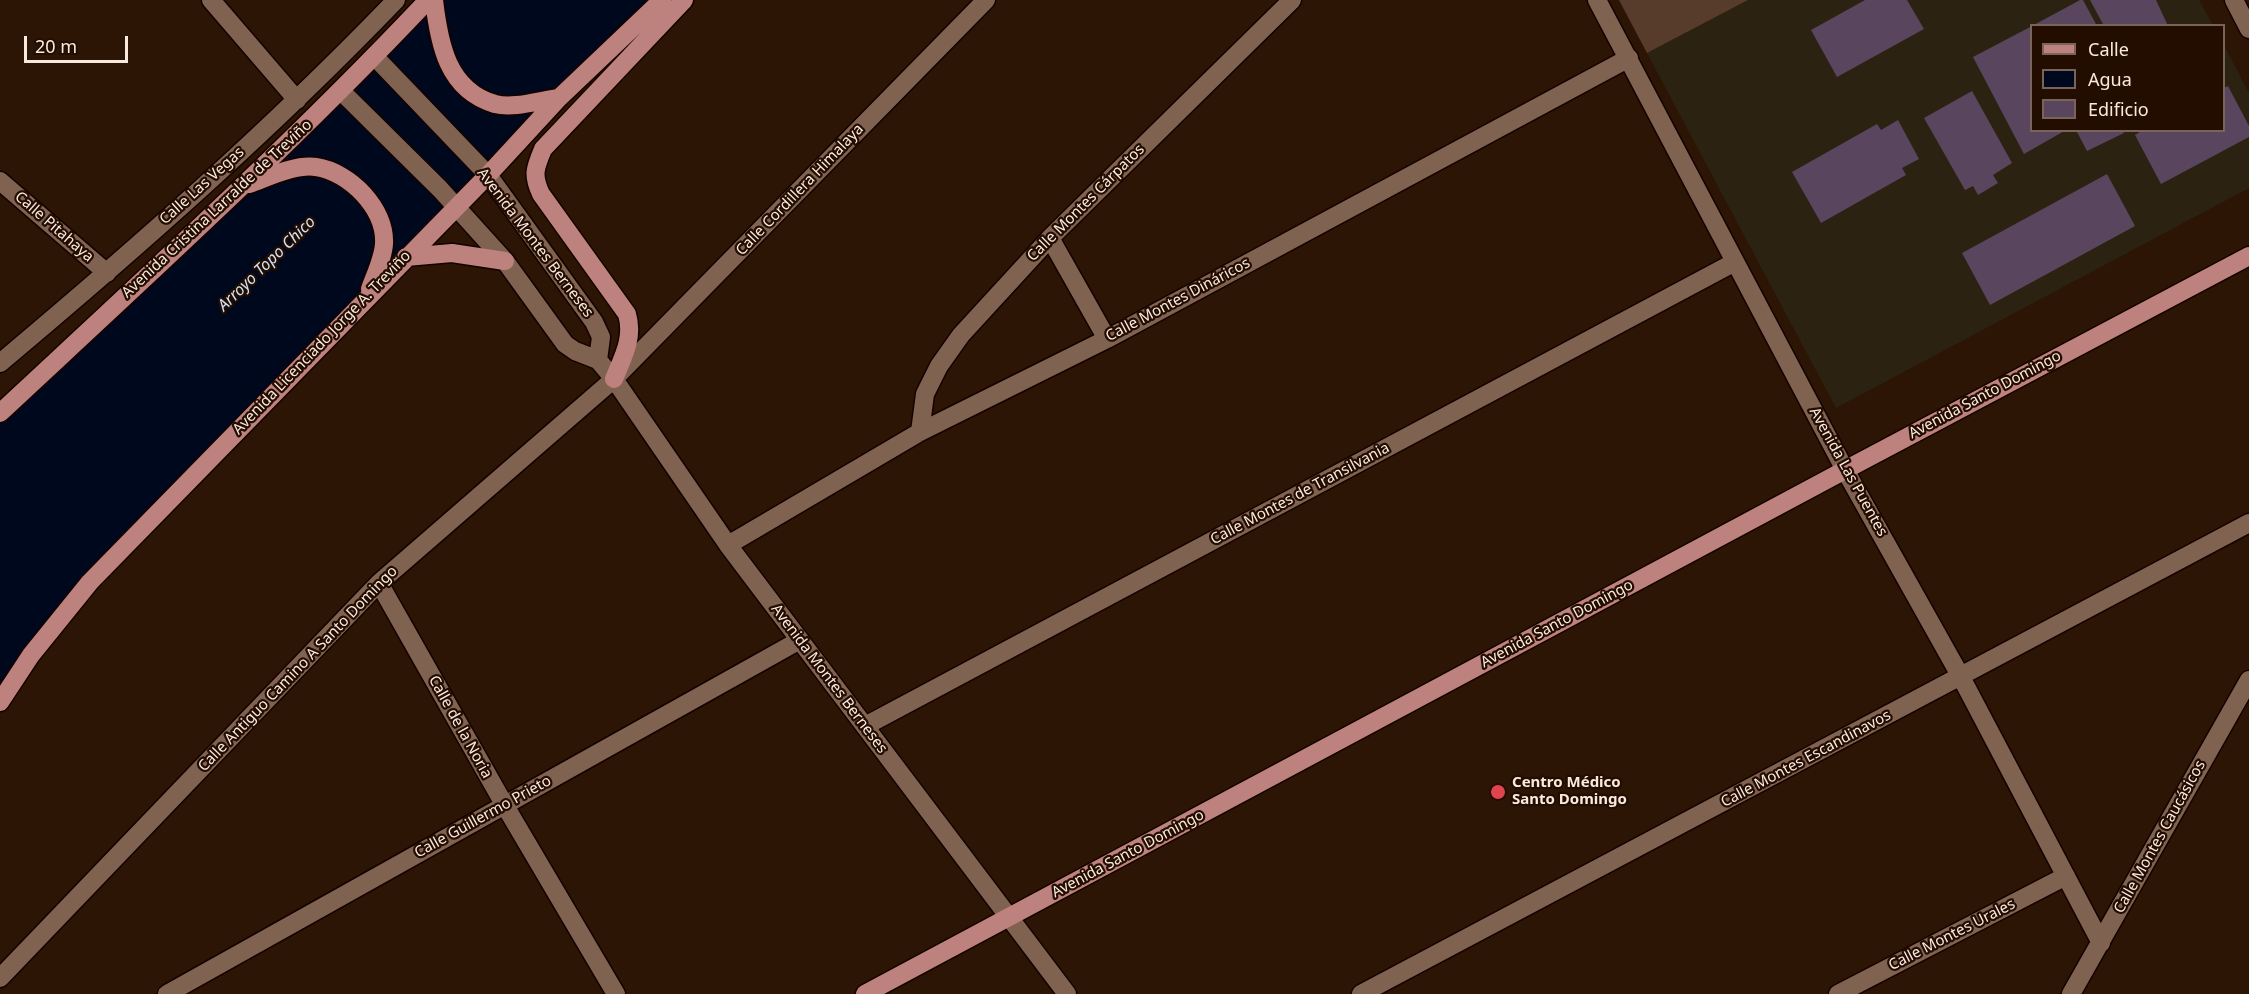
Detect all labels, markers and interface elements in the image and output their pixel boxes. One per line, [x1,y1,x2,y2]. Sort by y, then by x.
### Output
scale bar [27,24,130,62]
legend [2030,24,2225,132]
text: 20 m [35,34,77,58]
text: Calle [2088,37,2129,61]
text: Agua [2088,67,2132,91]
text: Edificio [2088,97,2149,121]
street label: Avenida Cristina Larralde de Treviño [118,116,316,302]
street label: Calle Cordillera Himalaya [732,121,868,259]
street label: Calle Montes Cárpatos [1024,141,1148,265]
street label: Calle Las Vegas [156,143,248,229]
street label: Avenida Montes Berneses [473,165,597,321]
street label: Calle Pitahaya [11,188,97,266]
water label: Arroyo Topo Chico [214,213,320,315]
street label: Avenida Licenciado Jorge A. Treviño [229,247,415,439]
street label: Calle Montes Dináricos [1103,254,1253,346]
street label: Avenida Santo Domingo [1906,347,2064,443]
street label: Avenida Las Puentes [1805,404,1891,540]
street label: Calle Montes de Transilvania [1207,439,1393,549]
street label: Calle Antiguo Camino A Santo Domingo [195,562,401,776]
street label: Avenida Santo Domingo [1478,576,1636,672]
street label: Avenida Montes Berneses [767,601,891,757]
street label: Calle de la Noria [424,672,496,782]
street label: Calle Montes Escandinavos [1718,706,1894,812]
street label: Calle Montes Caucásicos [2110,757,2210,917]
street label: Calle Guillermo Prieto [411,772,555,862]
place label: Centro Médico Santo Domingo [1512,774,1627,809]
marker: Centro Médico Santo Domingo [1489,783,1507,801]
street label: Avenida Santo Domingo [1049,806,1207,902]
street label: Calle Montes Urales [1886,895,2018,975]

